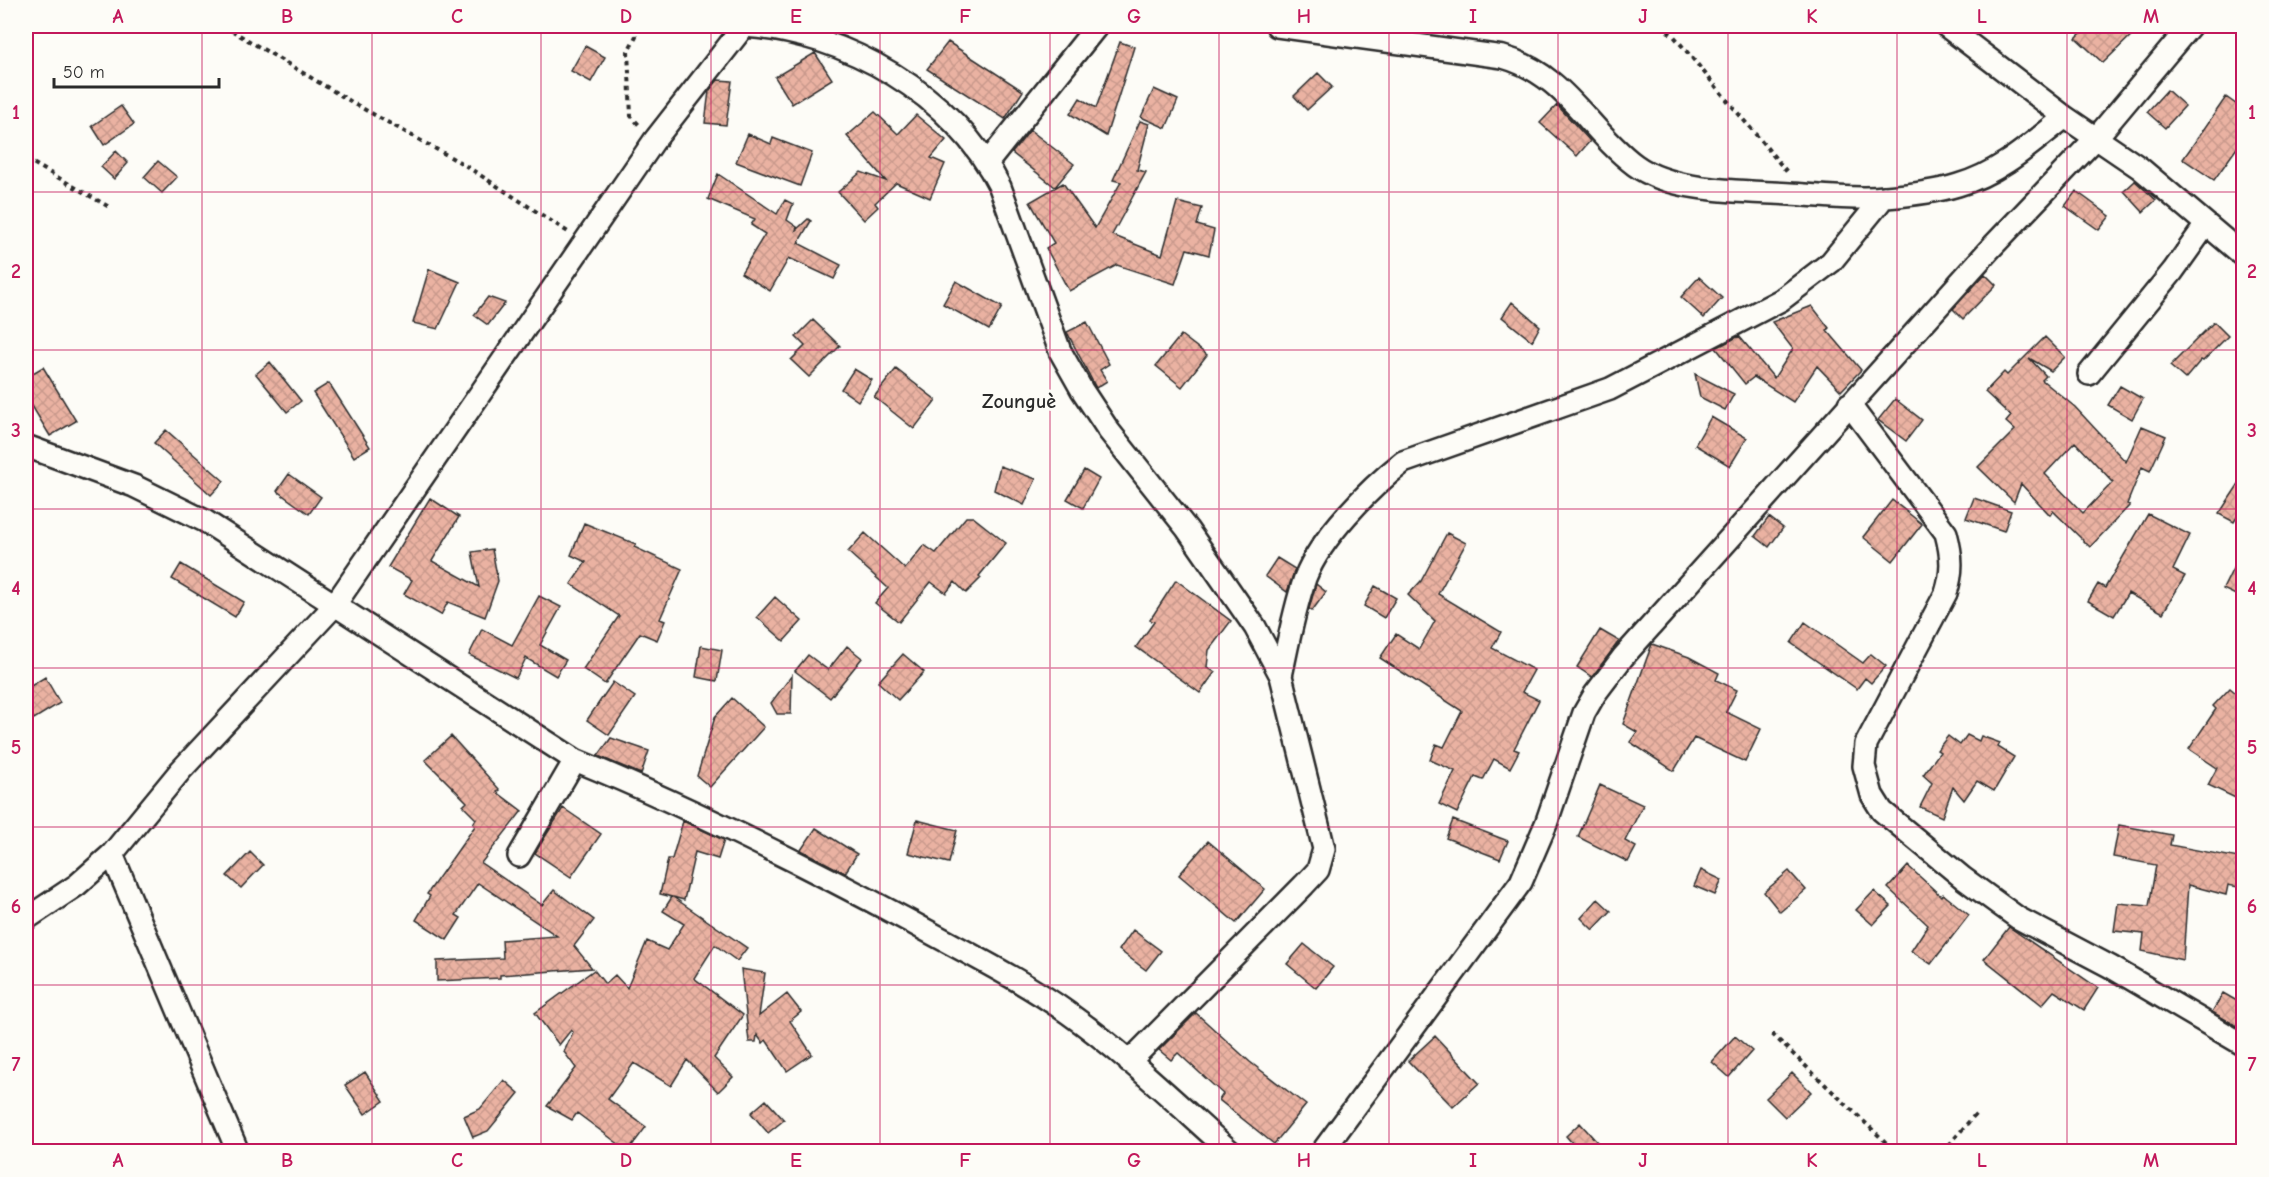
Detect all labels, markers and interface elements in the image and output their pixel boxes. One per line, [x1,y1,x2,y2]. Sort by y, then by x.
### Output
text: A [112,5,124,28]
text: B [281,5,293,28]
text: C [451,5,463,28]
text: D [620,5,632,28]
text: E [790,5,802,28]
text: F [959,5,971,28]
text: G [1127,5,1141,28]
text: H [1297,5,1311,28]
text: I [1469,5,1477,28]
text: J [1638,5,1648,28]
text: K [1806,5,1818,28]
text: L [1977,5,1987,28]
text: M [2143,5,2159,28]
scale bar [54,51,219,89]
text: 50 m [63,62,105,83]
text: 1 [12,101,20,124]
text: 1 [2248,101,2256,124]
text: 2 [11,260,21,283]
text: 2 [2247,260,2257,283]
district label: Zounguè [982,390,1056,413]
text: 3 [11,419,21,442]
text: 3 [2247,419,2257,442]
text: 4 [11,577,21,600]
text: 4 [2247,577,2257,600]
text: 5 [11,736,21,759]
text: 5 [2247,736,2257,759]
text: 6 [11,895,21,918]
text: 6 [2247,895,2257,918]
text: 7 [12,1053,21,1076]
text: 7 [2248,1053,2257,1076]
text: A [112,1149,124,1172]
text: B [281,1149,293,1172]
text: C [451,1149,463,1172]
text: D [620,1149,632,1172]
text: E [790,1149,802,1172]
text: F [959,1149,971,1172]
text: G [1127,1149,1141,1172]
text: H [1297,1149,1311,1172]
text: I [1469,1149,1477,1172]
text: J [1638,1149,1648,1172]
text: K [1806,1149,1818,1172]
text: L [1977,1149,1987,1172]
text: M [2143,1149,2159,1172]

